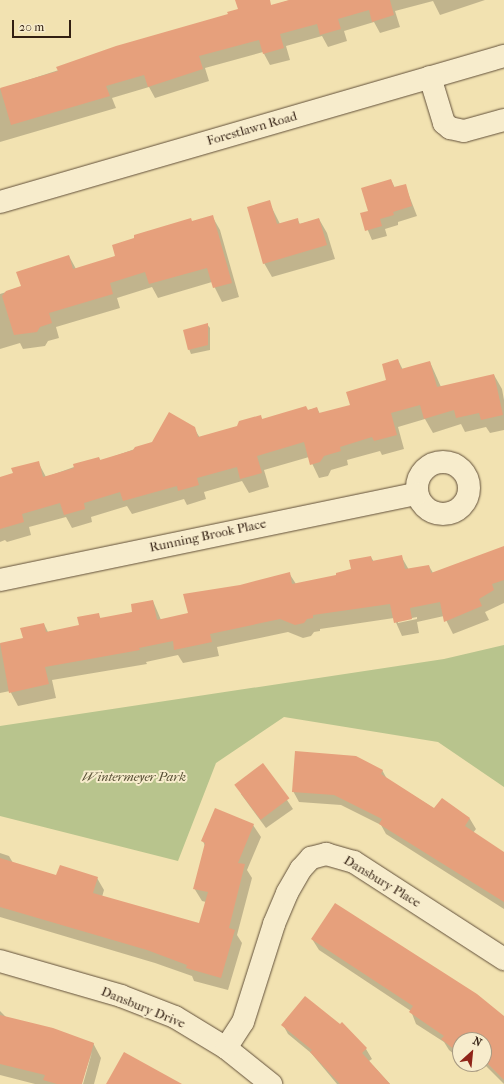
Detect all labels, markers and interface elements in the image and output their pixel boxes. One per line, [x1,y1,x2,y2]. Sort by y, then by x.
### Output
scale bar [14,12,73,38]
text: 20 m [19,20,44,34]
street label: Forestlawn Road [205,109,299,149]
street label: Running Brook Place [148,516,268,556]
park label: Wintermeyer Park [82,769,186,785]
street label: Dansbury Place [341,853,423,911]
street label: Dansbury Drive [99,984,187,1032]
north arrow [452,1032,492,1072]
text: N [471,1034,484,1049]

